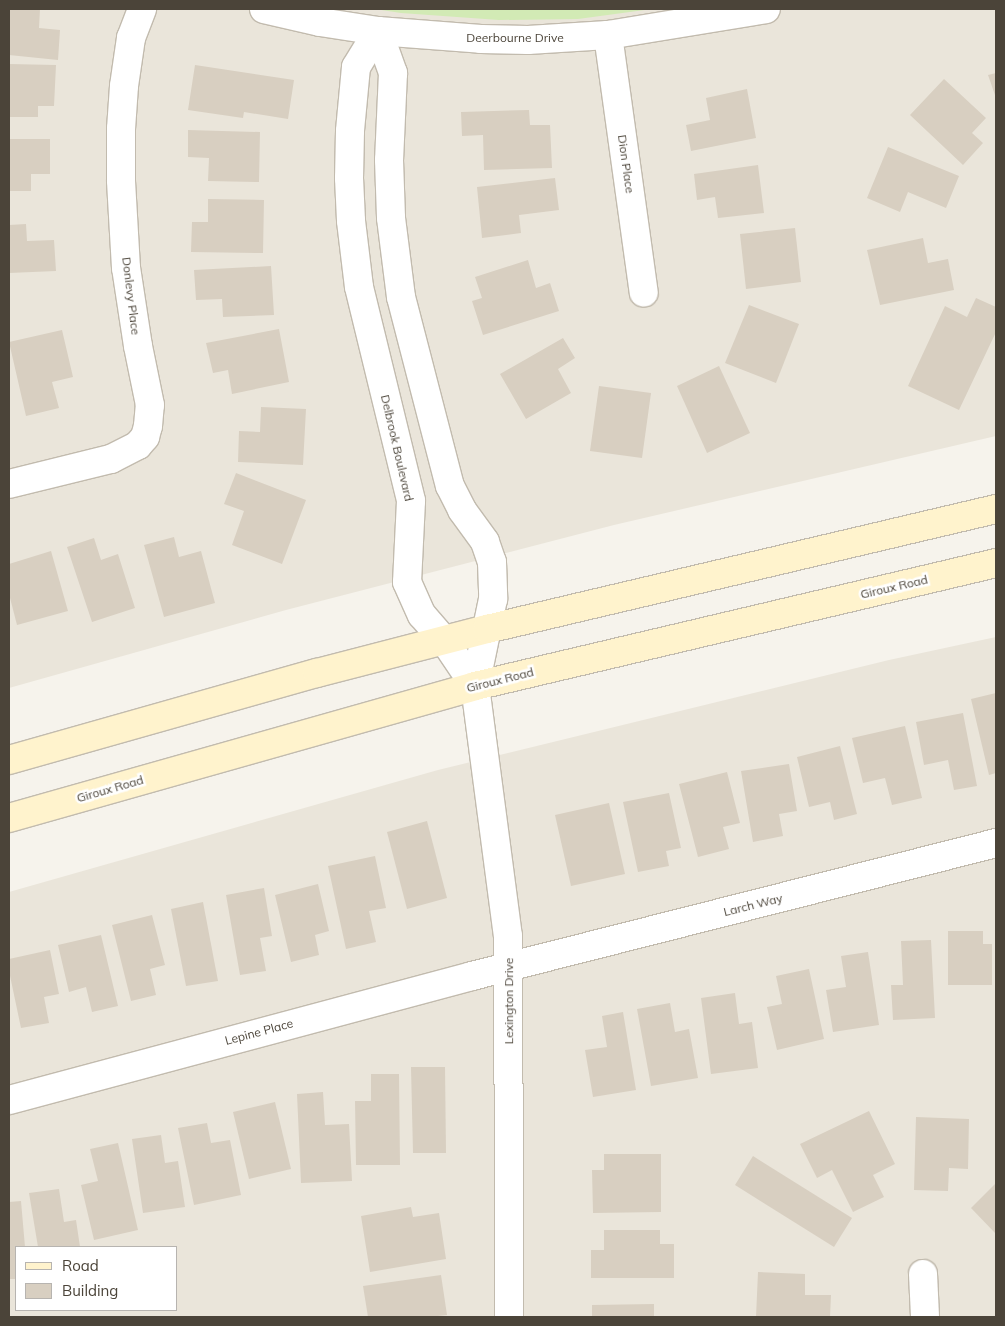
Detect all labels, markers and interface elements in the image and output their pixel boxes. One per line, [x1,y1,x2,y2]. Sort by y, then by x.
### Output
street label: Deerbourne Drive [466,31,564,45]
street label: Dion Place [615,134,637,194]
street label: Donlevy Place [119,256,143,336]
street label: Delbrook Boulevard [378,393,416,503]
street label: Giroux Road [859,572,929,602]
street label: Giroux Road [465,665,535,695]
street label: Giroux Road [75,773,145,805]
street label: Larch Way [722,891,784,919]
street label: Lexington Drive [502,958,516,1044]
street label: Lepine Place [223,1016,295,1048]
legend [15,1246,178,1311]
text: Road [62,1256,99,1275]
text: Building [62,1281,118,1300]

